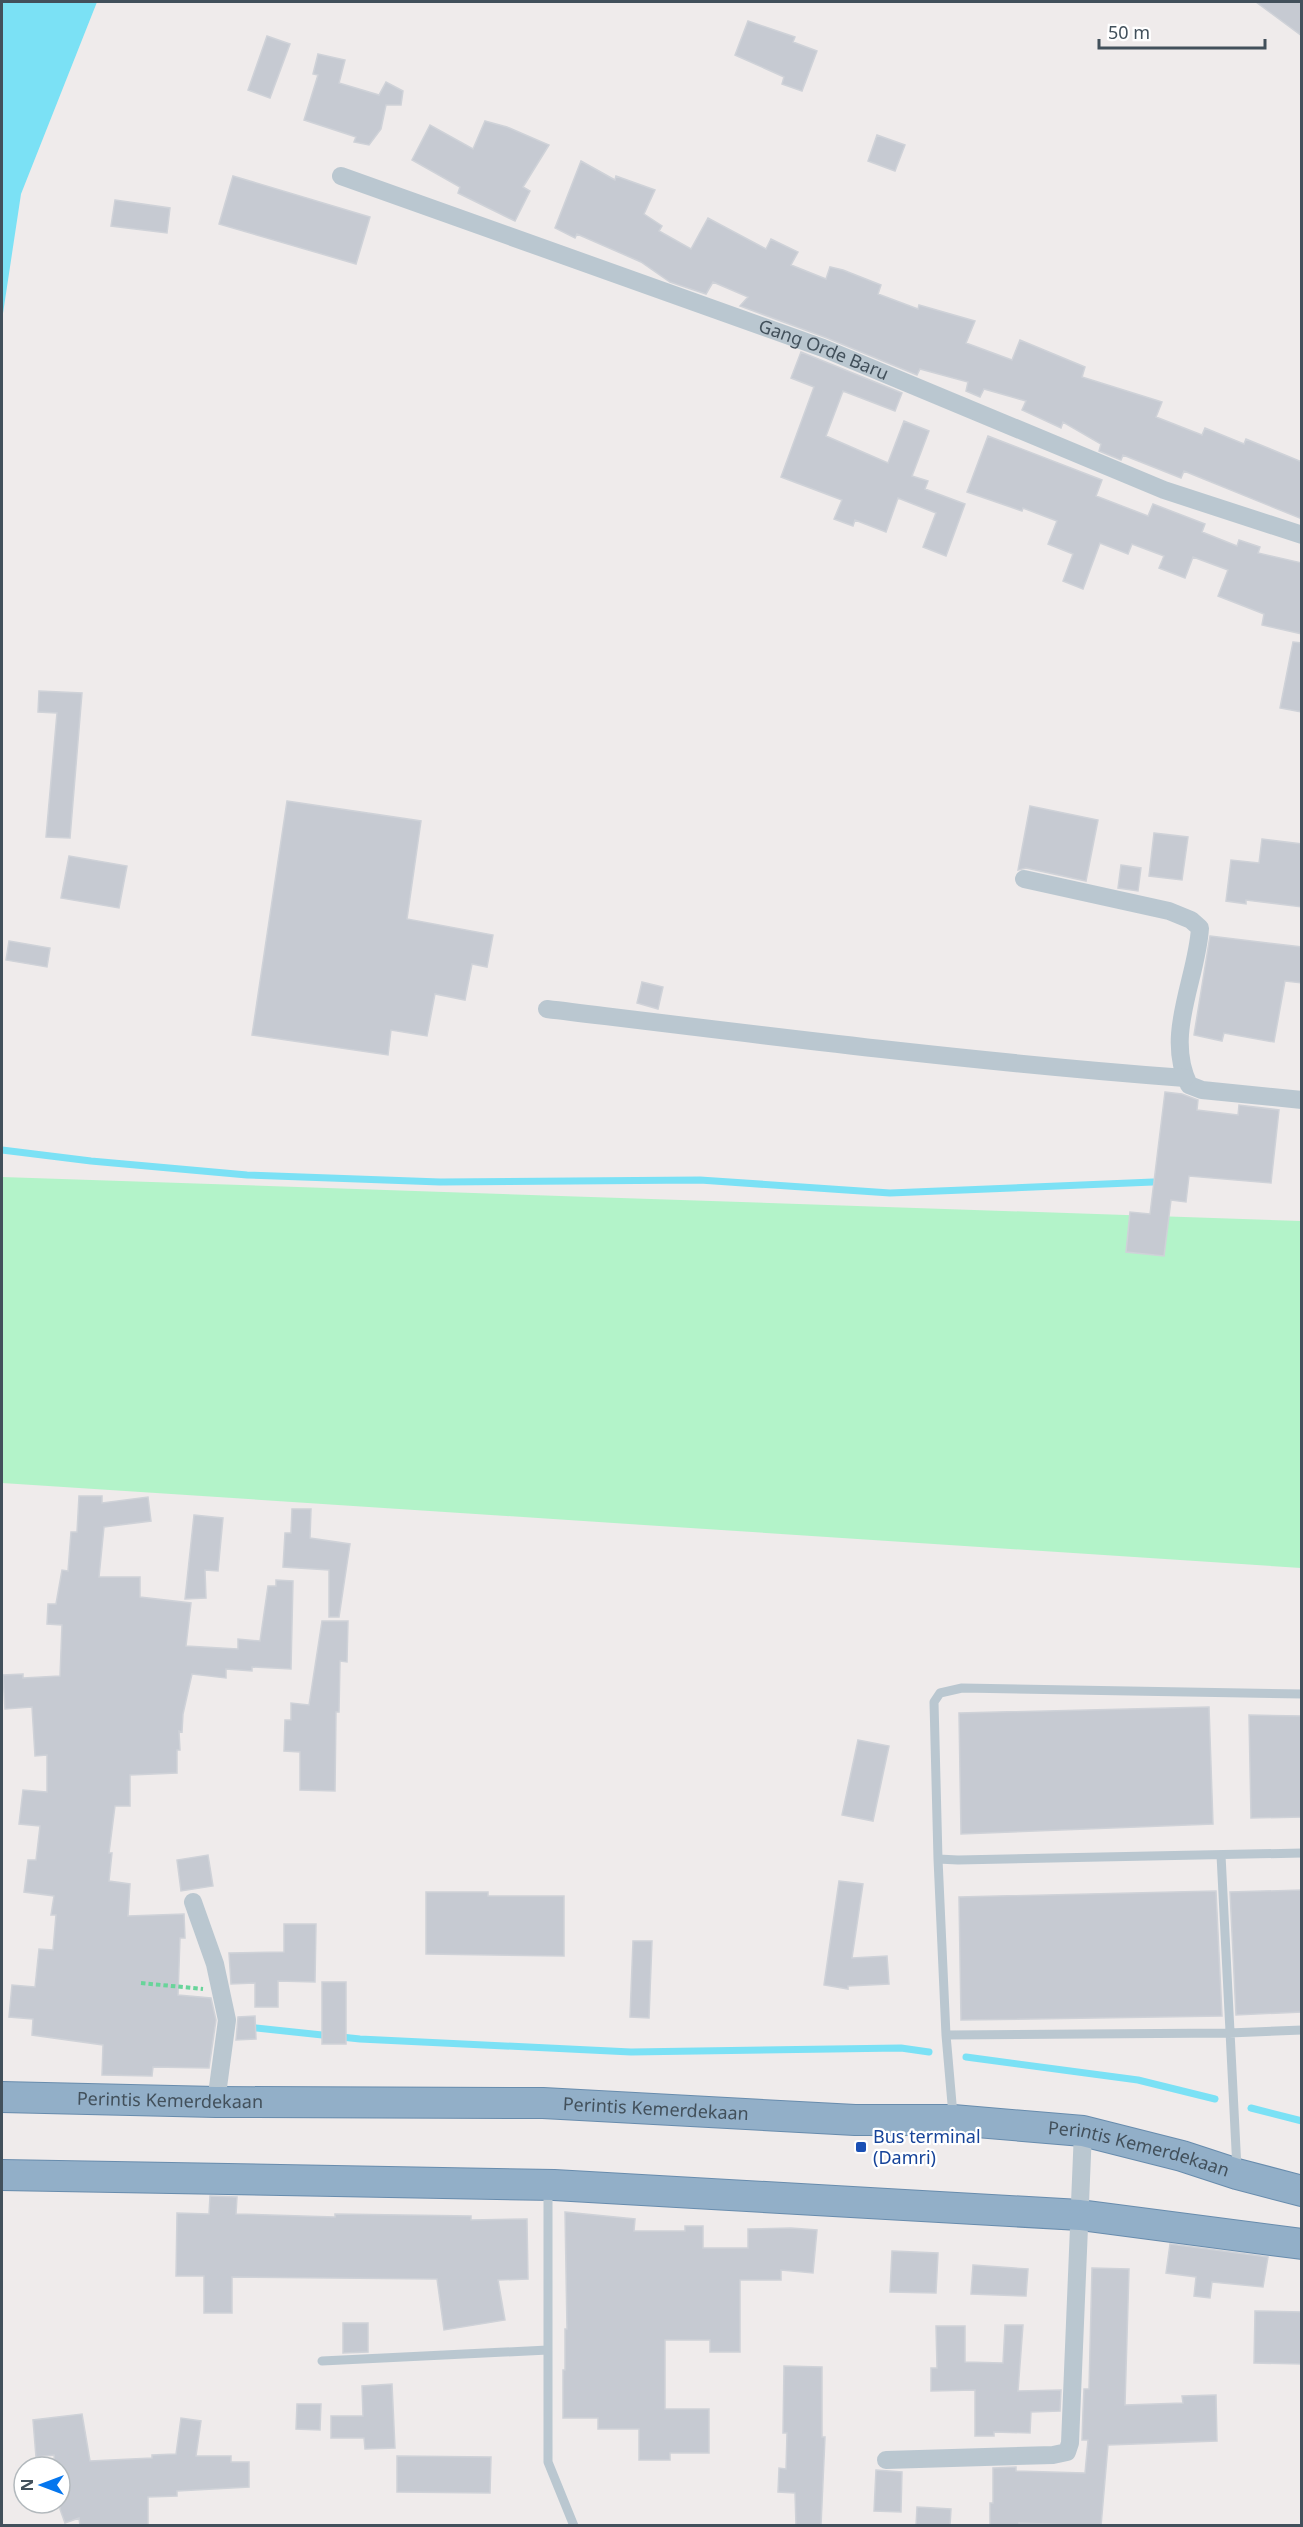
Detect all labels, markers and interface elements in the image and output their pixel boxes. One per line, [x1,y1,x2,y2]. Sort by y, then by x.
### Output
scale bar [1099,12,1266,50]
text: 50 m [1108,20,1150,44]
street label: Gang Orde Baru [756,313,893,385]
street label: Perintis Kemerdekaan [77,2086,263,2113]
street label: Perintis Kemerdekaan [562,2091,750,2125]
street label: Perintis Kemerdekaan [1047,2115,1233,2182]
place label: Bus terminal (Damri) [873,2124,981,2169]
marker: Bus terminal (Damri) [854,2140,868,2154]
north arrow [12,2455,72,2515]
text: N [16,2478,38,2492]

